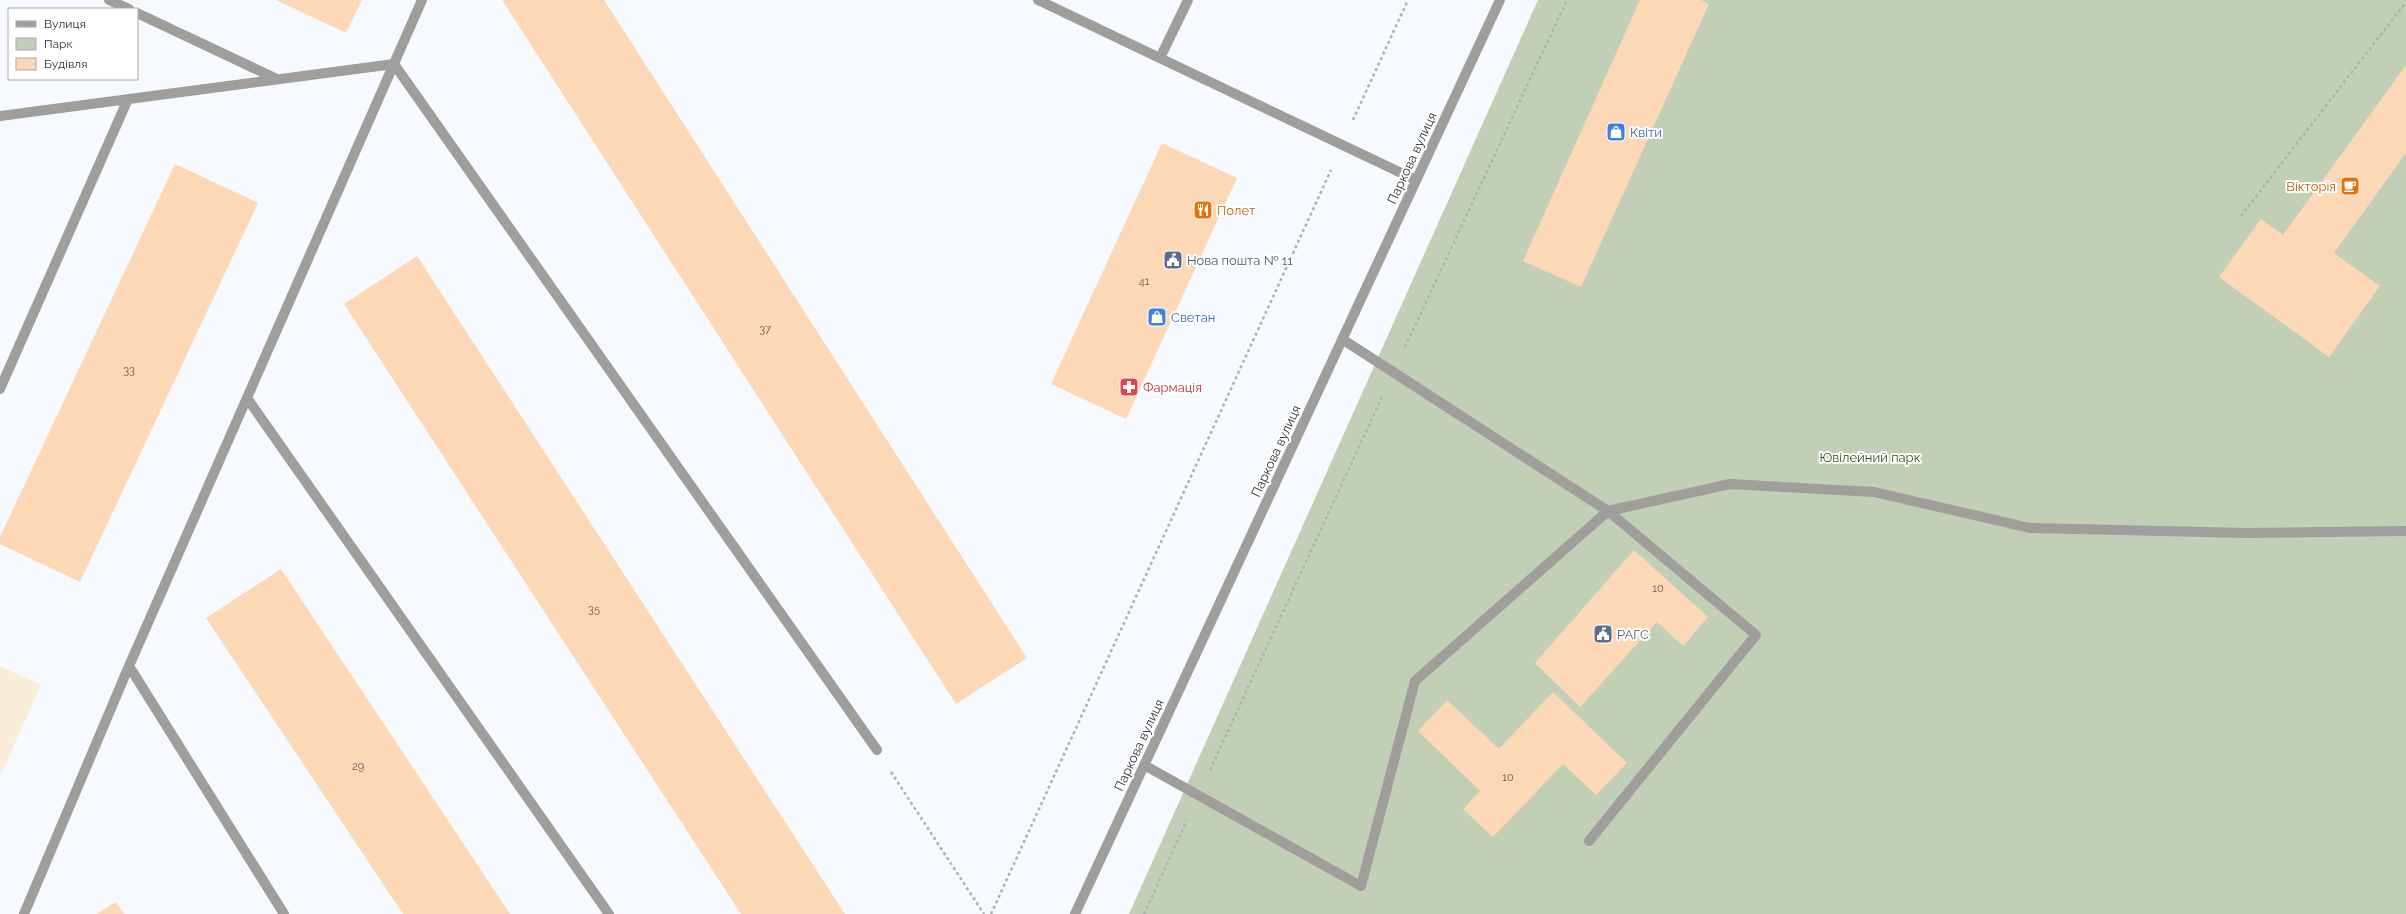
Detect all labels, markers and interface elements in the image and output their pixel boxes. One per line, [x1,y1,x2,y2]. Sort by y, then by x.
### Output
legend [8,8,138,80]
text: Вулиця [44,17,86,31]
text: Парк [44,37,73,51]
text: Будівля [44,57,87,71]
street label: Паркова вулиця [1384,110,1440,206]
shop icon: Квіти [1605,121,1627,143]
place label: Квіти [1630,125,1662,140]
cafe icon: Вікторія [2339,175,2361,197]
place label: Вікторія [2286,179,2336,194]
restaurant icon: Полет [1192,199,1214,221]
place label: Полет [1217,203,1255,218]
public building icon: Нова пошта № 11 [1162,249,1184,271]
place label: Нова пошта № 11 [1187,253,1293,268]
house number: 41 [1139,275,1150,288]
shop icon: Светан [1146,306,1168,328]
place label: Светан [1171,310,1215,325]
house number: 37 [759,323,771,336]
house number: 33 [123,364,135,377]
pharmacy icon: Фармація [1118,376,1140,398]
place label: Фармація [1143,380,1202,395]
street label: Паркова вулиця [1248,403,1304,499]
park label: Ювілейний парк [1820,450,1921,465]
house number: 10 [1652,582,1664,595]
house number: 35 [588,603,600,616]
public building icon: РАГС [1592,623,1614,645]
place label: РАГС [1617,627,1649,642]
street label: Паркова вулиця [1111,697,1167,793]
house number: 29 [352,760,364,773]
house number: 10 [1502,771,1514,784]

